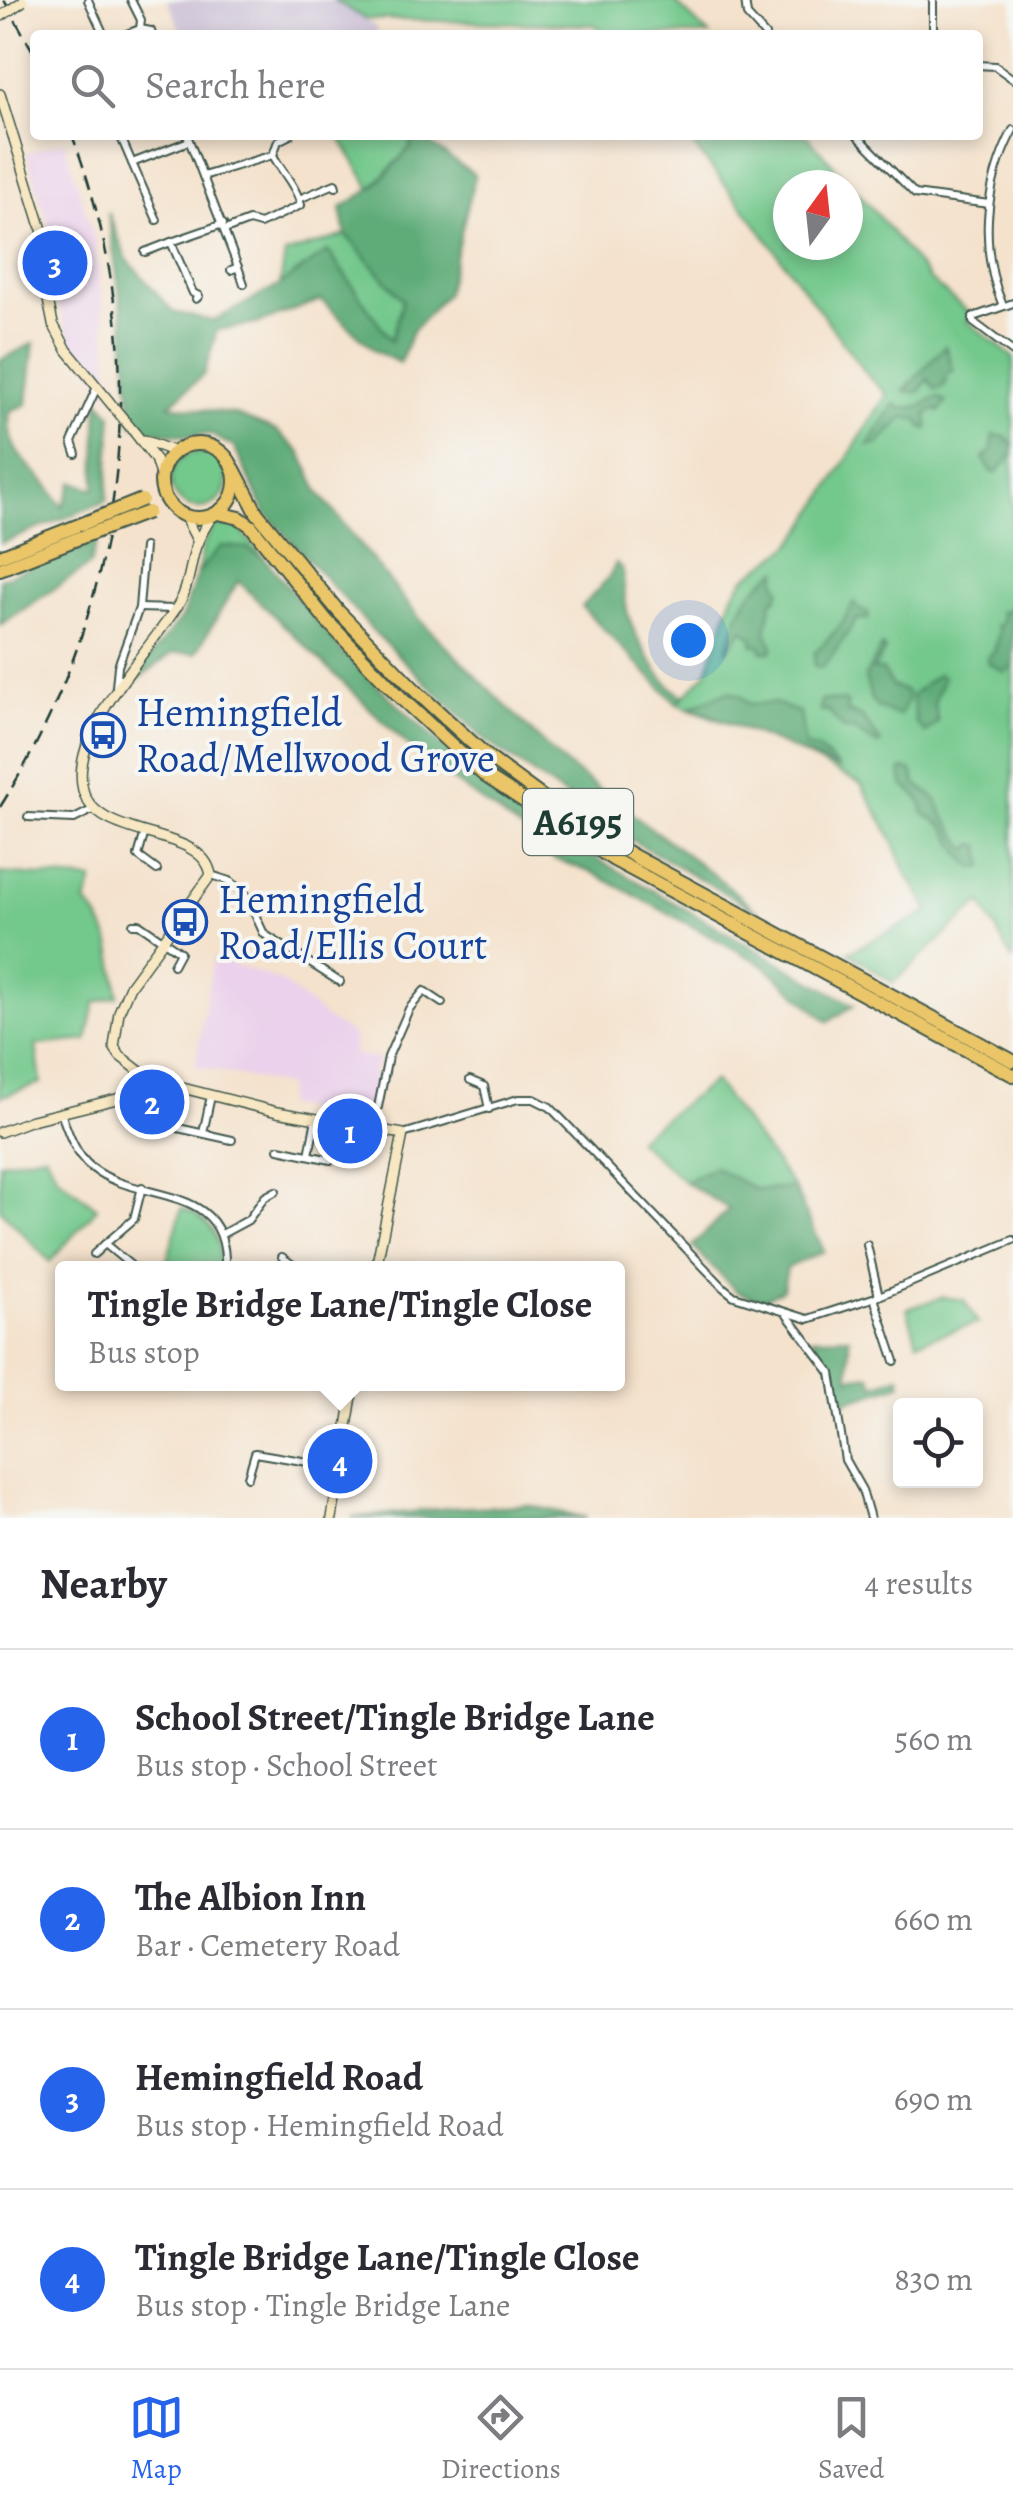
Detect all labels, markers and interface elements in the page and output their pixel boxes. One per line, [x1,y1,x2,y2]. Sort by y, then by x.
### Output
search box [30,30,983,140]
icon: search [65,58,120,113]
text: Search here [145,59,326,111]
north arrow [773,170,863,260]
pin: 3 [22,226,88,300]
your location [663,615,714,666]
place label: Hemingfield Road/Mellwood Grove [136,685,495,786]
bus stop icon: Hemingfield Road/Mellwood Grove [80,712,126,758]
road number: A6195 [523,789,633,855]
place label: Hemingfield Road/Ellis Court [218,872,487,973]
bus stop icon: Hemingfield Road/Ellis Court [162,899,208,945]
pin: 2 [120,1064,184,1140]
pin: 1 [318,1094,382,1168]
popup [55,1261,625,1391]
text: Tingle Bridge Lane/Tingle Close [88,1278,592,1330]
text: Bus stop [88,1330,200,1374]
map controls [893,1398,983,1488]
button: locate [893,1398,983,1488]
pin: 4 [308,1424,372,1498]
text: Nearby [40,1555,167,1612]
text: 4 results [864,1561,973,1605]
text: School Street/Tingle Bridge Lane [135,1691,655,1743]
text: 1 [67,1717,78,1761]
text: 560 m [894,1717,973,1761]
text: Bus stop · School Street [135,1743,438,1787]
text: The Albion Inn [135,1871,366,1923]
text: 2 [65,1897,80,1941]
text: 660 m [893,1897,973,1941]
text: Bar · Cemetery Road [135,1923,400,1967]
text: Hemingfield Road [135,2051,423,2103]
text: 3 [66,2077,79,2121]
text: 690 m [894,2077,973,2121]
text: Bus stop · Hemingfield Road [135,2103,504,2147]
text: Tingle Bridge Lane/Tingle Close [135,2231,639,2283]
text: 4 [65,2257,80,2301]
text: 830 m [894,2257,973,2301]
text: Bus stop · Tingle Bridge Lane [135,2283,510,2327]
tab: Map [129,2390,184,2488]
tab: Directions [441,2390,561,2488]
tab: Saved [818,2390,884,2488]

